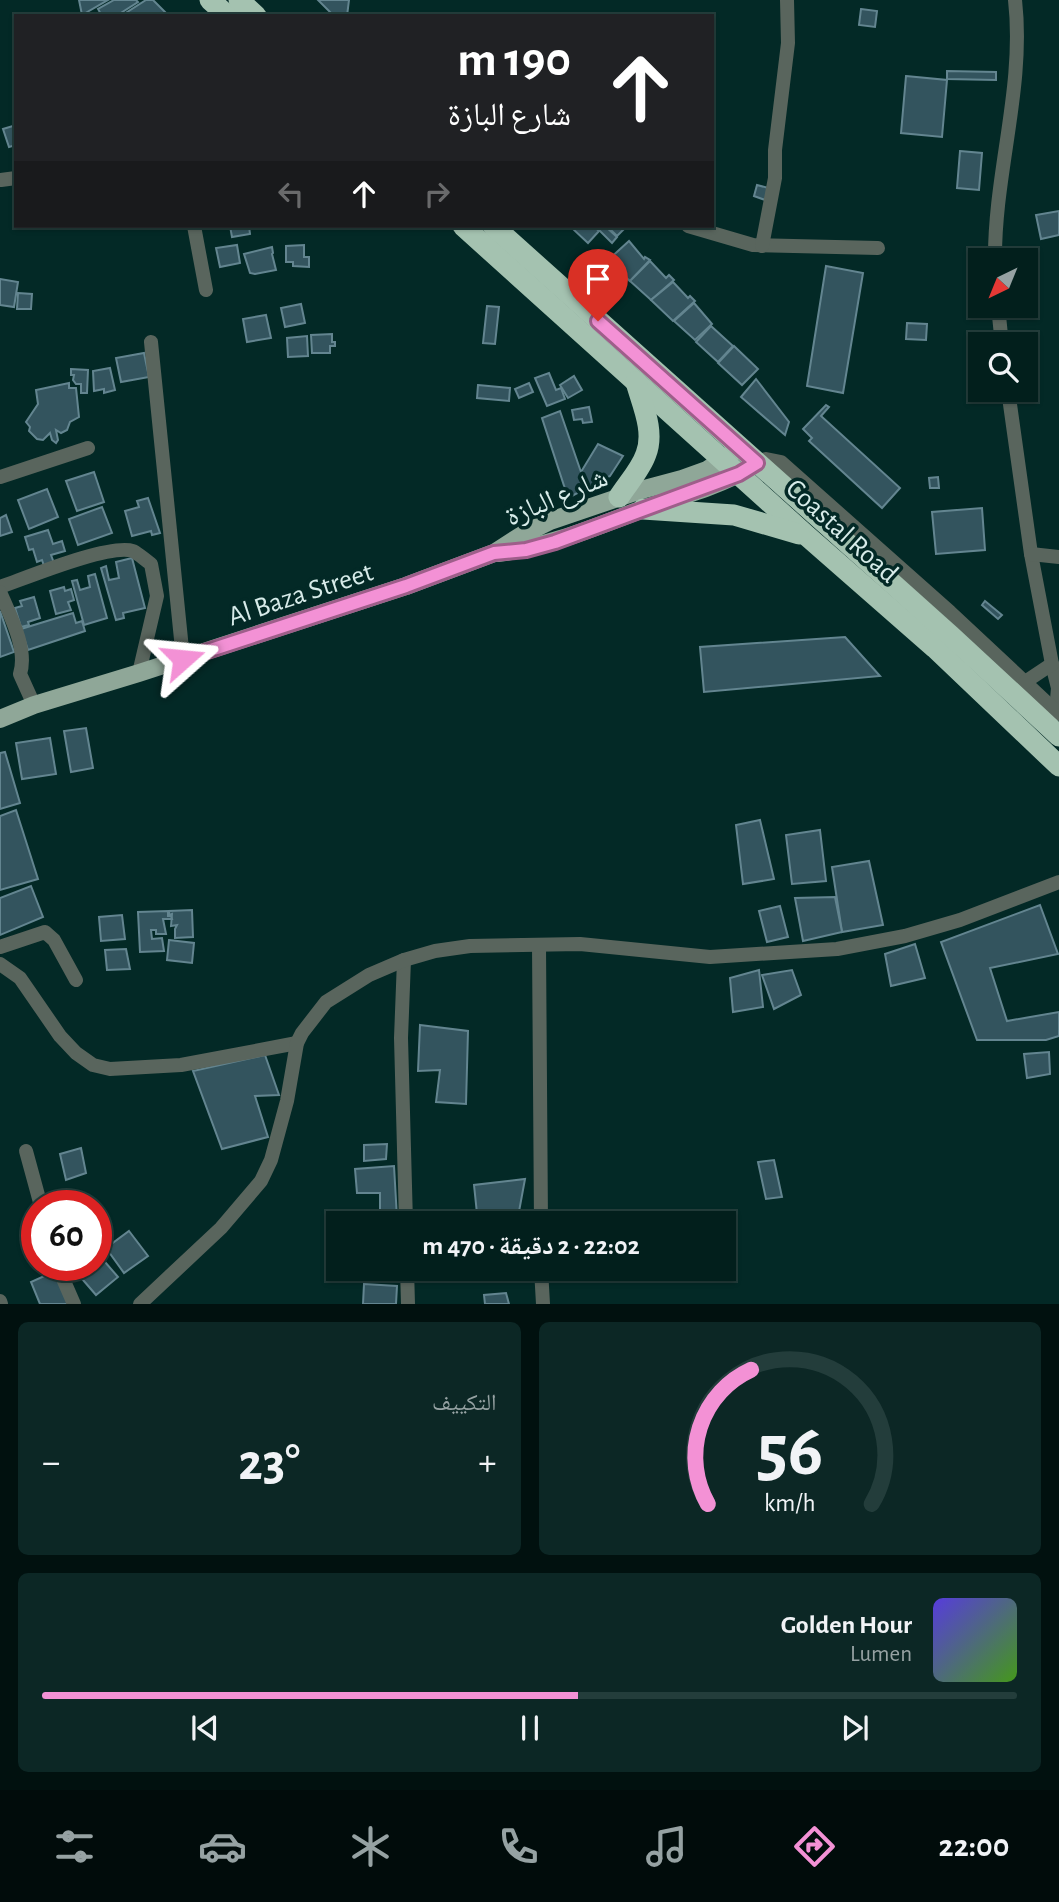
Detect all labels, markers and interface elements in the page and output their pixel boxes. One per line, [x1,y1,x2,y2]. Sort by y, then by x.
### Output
text: 190 m [457,36,571,85]
icon: ahead [595,42,686,133]
text: شارع البازة [448,99,571,131]
icon: left [272,175,310,213]
icon: ahead [345,175,383,213]
icon: right [418,175,456,213]
north arrow [968,248,1038,318]
map controls [968,248,1038,402]
pin [568,249,628,321]
icon: arrive [579,260,617,298]
button: search [968,332,1038,402]
street label: شارع البازة [502,464,613,534]
street label: Coastal Road [780,474,903,589]
street label: Al Baza Street [225,558,377,632]
position arrow [146,622,220,696]
speed limit sign: 60 [21,1190,112,1281]
text: 22:02 · 2 دقيقة · 470 m [422,1233,640,1259]
text: التكييف [432,1392,497,1415]
text: 56 [756,1417,823,1490]
text: 23° [238,1437,300,1489]
text: − [42,1444,60,1482]
text: + [478,1444,496,1482]
text: km/h [764,1491,816,1516]
text: Golden Hour [781,1612,912,1638]
text: Lumen [850,1643,912,1666]
icon: previous [186,1709,224,1747]
icon: pause [511,1709,549,1747]
icon: next [836,1709,874,1747]
icon: filters [50,1822,99,1871]
icon: car [198,1822,247,1871]
icon: climate [346,1822,395,1871]
icon: phone [494,1822,543,1871]
icon: music [642,1822,691,1871]
icon: directions [790,1822,839,1871]
text: 22:00 [939,1830,1009,1862]

